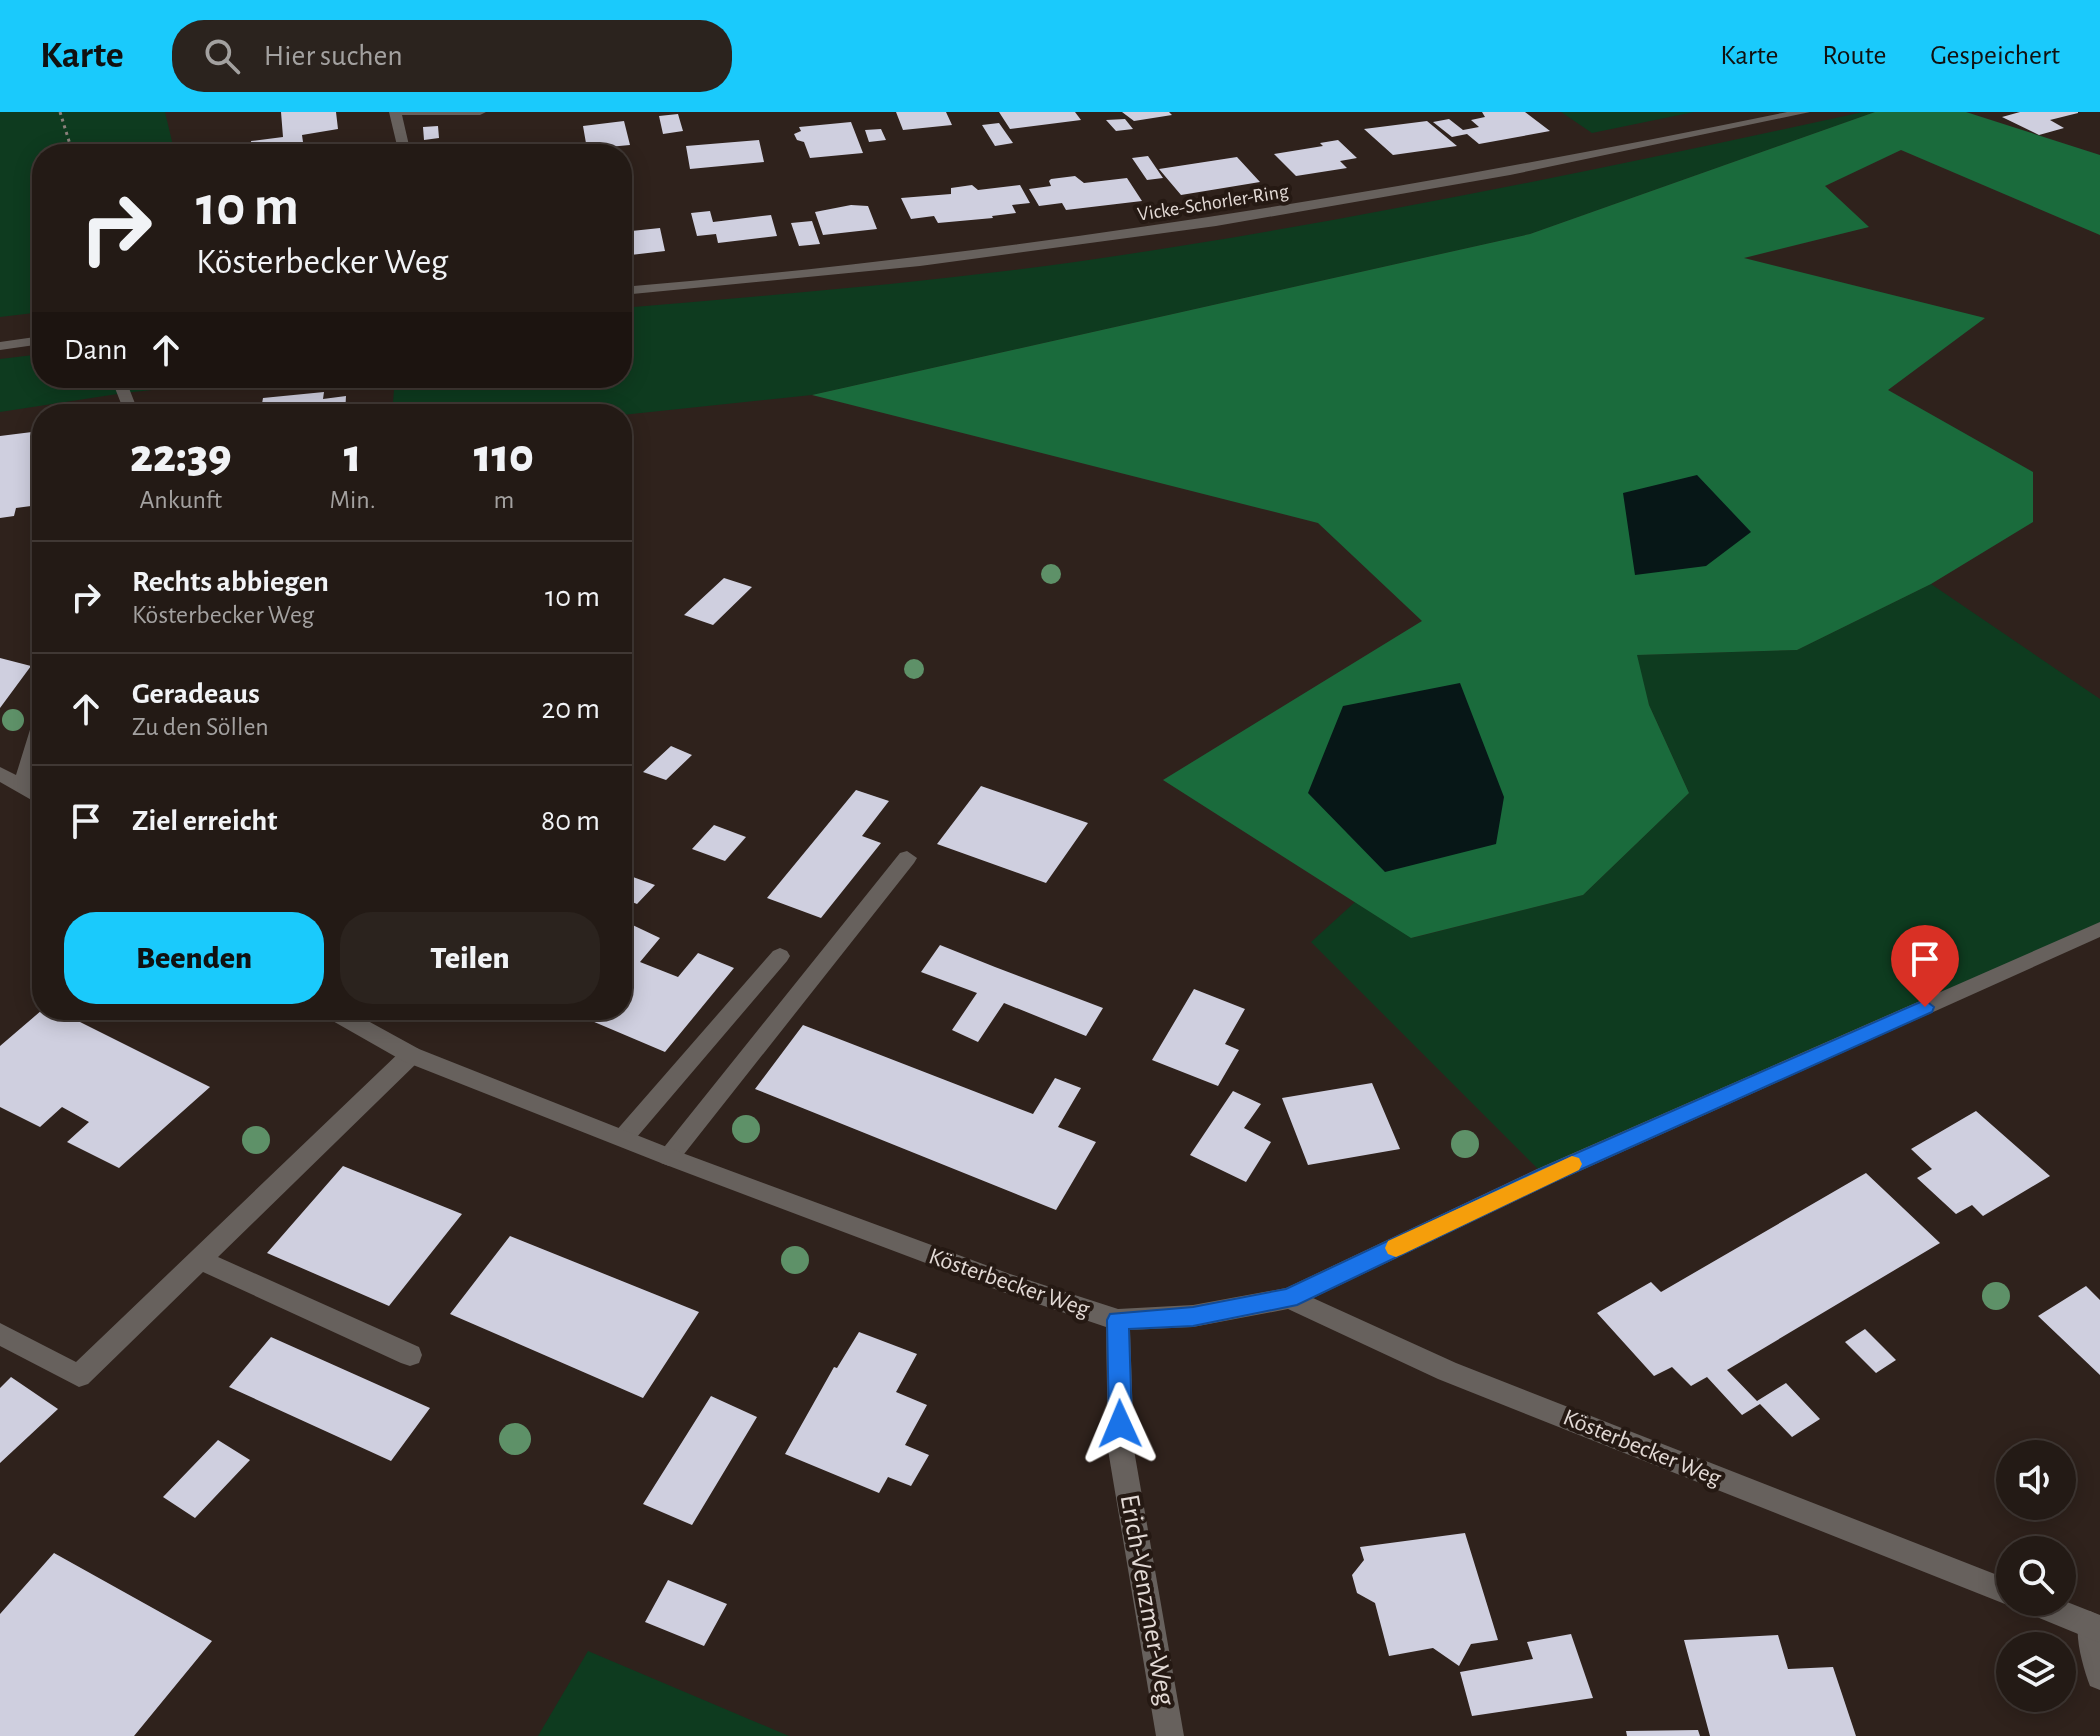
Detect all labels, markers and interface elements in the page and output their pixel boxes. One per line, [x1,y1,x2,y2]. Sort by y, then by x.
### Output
search box [172,20,732,92]
icon: search [200,34,244,78]
text: Karte [40,37,124,75]
text: Hier suchen [264,41,403,71]
text: Karte [1720,42,1778,70]
text: Route [1822,42,1886,70]
text: Gespeichert [1930,42,2060,70]
icon: right [64,176,168,280]
text: 10 m [196,179,299,235]
street label: Vicke-Schorler-Ring [1136,181,1290,225]
text: Kösterbecker Weg [196,244,448,280]
icon: ahead [144,328,188,372]
text: Dann [64,335,128,365]
text: 22:39 [130,433,232,481]
text: 1 [344,433,361,481]
text: 110 [474,433,534,481]
text: Ankunft [139,487,222,513]
text: Min. [330,487,376,513]
text: m [493,487,514,513]
text: Rechts abbiegen [132,567,329,597]
icon: right [64,575,108,619]
text: 10 m [545,582,600,612]
text: Kösterbecker Weg [132,602,314,628]
text: Geradeaus [132,679,260,709]
icon: ahead [64,687,108,731]
text: 20 m [542,694,600,724]
text: Zu den Söllen [132,714,269,740]
icon: arrive [64,799,108,843]
text: Ziel erreicht [132,806,277,836]
text: 80 m [541,806,600,836]
button: Beenden [64,912,324,1004]
button: Teilen [340,912,600,1004]
pin [1891,925,1959,1007]
icon: arrive [1903,937,1947,981]
street label: Kösterbecker Weg [926,1244,1093,1322]
position arrow [1078,1382,1162,1466]
street label: Kösterbecker Weg [1559,1405,1725,1491]
map controls [1996,1440,2076,1712]
button: sound [1996,1440,2076,1520]
street label: Erich-Venzmer-Weg [1115,1492,1179,1708]
button: search [1996,1536,2076,1616]
button: layers [1996,1632,2076,1712]

